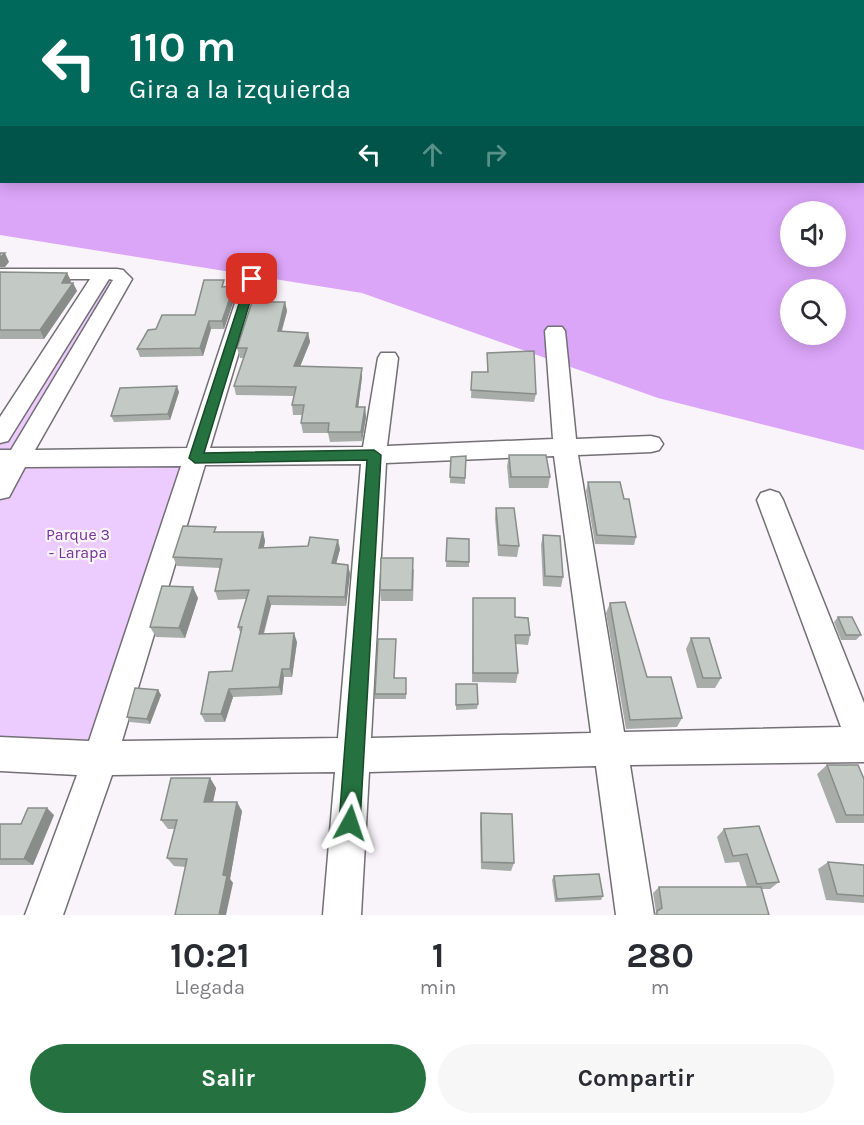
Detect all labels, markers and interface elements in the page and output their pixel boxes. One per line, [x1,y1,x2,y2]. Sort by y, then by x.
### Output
text: 110 m [129,22,236,72]
icon: left [30,24,108,102]
text: Gira a la izquierda [129,73,351,105]
icon: left [353,138,386,171]
icon: ahead [416,138,449,171]
icon: right [479,138,512,171]
map controls [780,201,846,345]
button: sound [780,201,846,267]
pin [226,253,277,304]
icon: arrive [235,262,268,295]
button: search [780,279,846,345]
park label: Parque 3 - Larapa [46,525,110,562]
position arrow [318,791,382,855]
text: 10:21 [170,934,250,976]
text: 1 [432,934,444,976]
text: 280 [626,934,694,976]
text: Llegada [175,976,245,999]
text: min [420,976,456,999]
text: m [651,976,670,999]
button: Salir [30,1044,426,1113]
button: Compartir [438,1044,834,1113]

